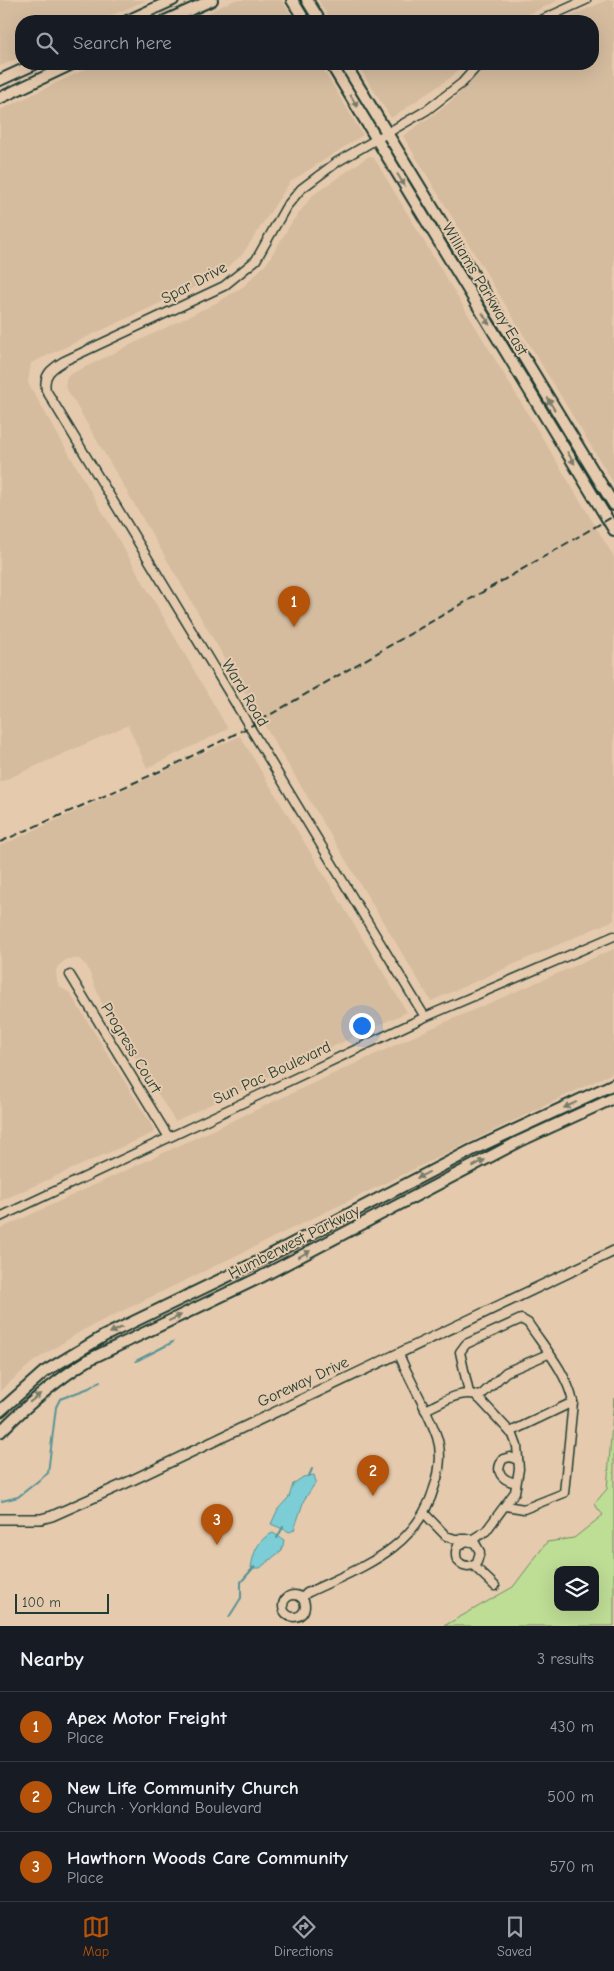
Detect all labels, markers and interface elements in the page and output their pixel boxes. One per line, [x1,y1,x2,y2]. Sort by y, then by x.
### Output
search box [15,15,599,70]
icon: search [33,29,61,57]
text: Search here [73,32,172,54]
one-way arrow [349,95,358,108]
one-way arrow [397,174,406,187]
street label: Williams Parkway East [438,219,532,359]
street label: Spar Drive [158,258,230,308]
one-way arrow [482,312,491,326]
one-way arrow [547,397,556,410]
one-way arrow [566,451,575,464]
pin: 1 [278,586,310,627]
street label: Ward Road [218,656,272,730]
street label: Progress Court [97,1000,165,1097]
your location [349,1013,375,1039]
street label: Sun Pac Boulevard [210,1038,334,1108]
one-way arrow [563,1101,577,1109]
one-way arrow [472,1159,487,1167]
one-way arrow [416,1171,430,1179]
street label: Humberwest Parkway [225,1201,363,1283]
one-way arrow [297,1250,312,1258]
one-way arrow [168,1313,183,1322]
one-way arrow [109,1326,123,1334]
street label: Goreway Drive [255,1353,351,1411]
one-way arrow [28,1393,41,1404]
pin: 2 [357,1455,389,1496]
pin: 3 [201,1504,233,1545]
map controls [554,1566,599,1611]
button: layers [554,1566,599,1611]
scale bar [15,1591,109,1614]
text: 100 m [22,1594,61,1611]
text: Nearby [20,1647,84,1671]
text: 3 results [537,1650,594,1668]
text: Apex Motor Freight [67,1707,227,1729]
text: 1 [33,1718,39,1736]
text: 430 m [550,1718,594,1736]
text: Place [67,1729,103,1747]
text: New Life Community Church [67,1777,299,1799]
text: 2 [32,1788,40,1806]
text: 500 m [547,1788,594,1806]
text: Church · Yorkland Boulevard [67,1799,262,1817]
text: Hawthorn Woods Care Community [67,1847,348,1869]
text: 3 [32,1858,40,1876]
text: 570 m [549,1858,594,1876]
text: Place [67,1869,103,1887]
tab: Map [82,1913,110,1960]
tab: Directions [274,1913,333,1960]
tab: Saved [497,1913,532,1960]

